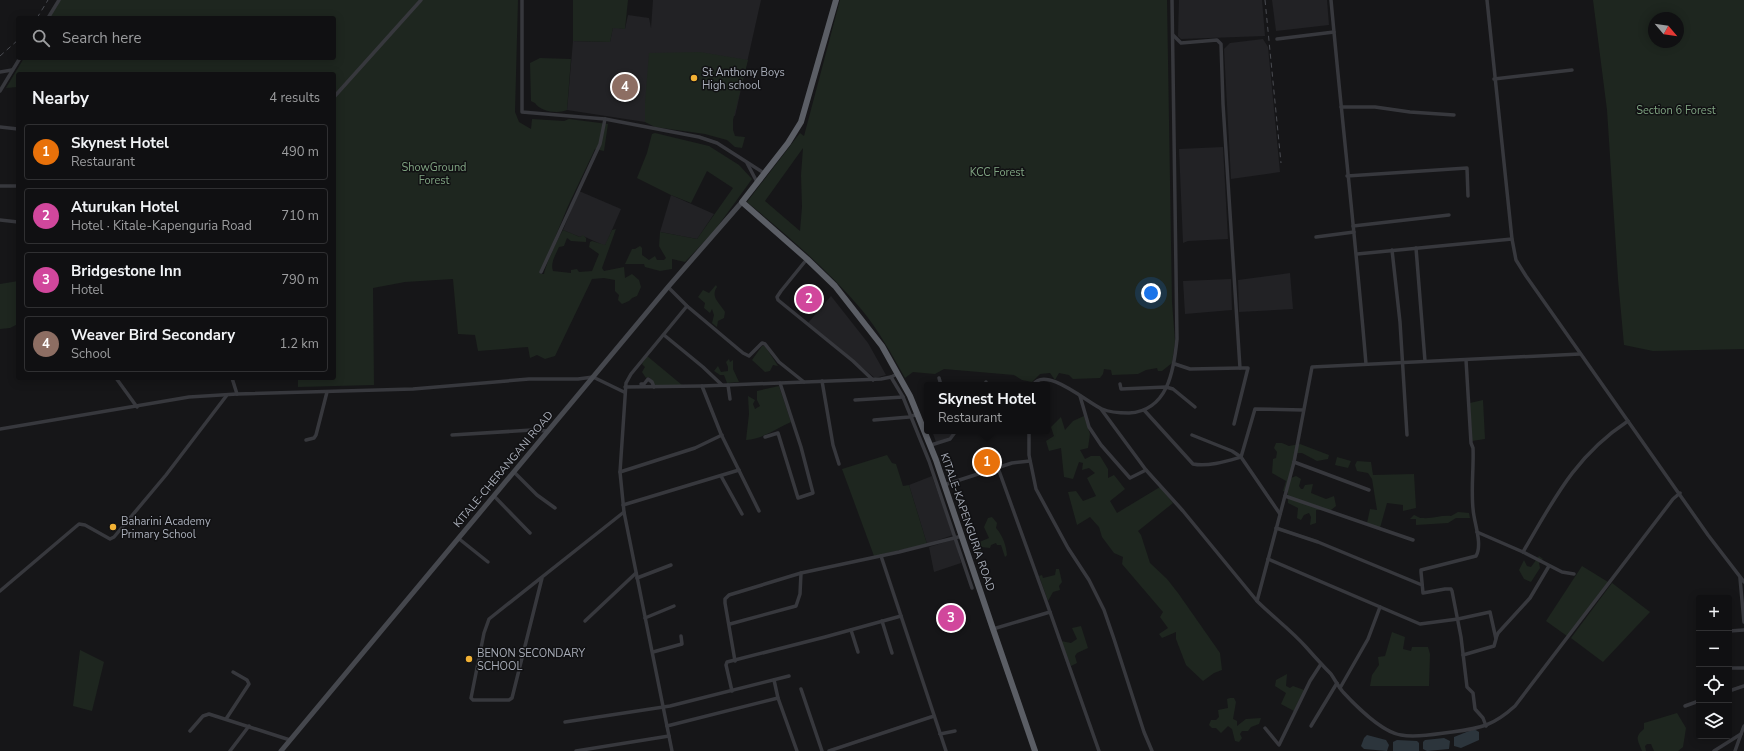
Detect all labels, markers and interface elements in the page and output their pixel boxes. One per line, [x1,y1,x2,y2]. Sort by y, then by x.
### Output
north arrow [1648,12,1684,48]
search box [16,16,336,60]
icon: search [30,27,52,49]
text: Search here [62,28,142,48]
place label: St Anthony Boys High school [702,65,785,93]
pin: 4 [612,72,638,102]
marker: St Anthony Boys High school [689,73,699,83]
text: Nearby [32,87,89,110]
text: 4 results [269,89,320,107]
park label: Section 6 Forest [1636,103,1716,118]
text: Skynest Hotel [71,133,169,153]
text: 1 [42,143,50,161]
text: 490 m [281,143,319,161]
text: Restaurant [71,153,135,171]
park label: ShowGround Forest [401,160,467,188]
park label: KCC Forest [970,165,1024,180]
text: Aturukan Hotel [71,197,179,217]
text: 2 [42,207,50,225]
text: 710 m [281,207,319,225]
text: Hotel · Kitale-Kapenguria Road [71,217,252,235]
text: Bridgestone Inn [71,261,182,281]
text: 3 [42,271,50,289]
text: 790 m [281,271,319,289]
text: Hotel [71,281,103,299]
your location [1141,283,1161,303]
pin: 2 [796,284,822,314]
text: Weaver Bird Secondary [71,325,235,345]
text: 4 [42,335,50,353]
text: 1.2 km [279,335,319,353]
text: School [71,345,111,363]
popup [924,382,1050,434]
text: Skynest Hotel [938,389,1036,409]
street label: KITALE-CHERANGANI ROAD [450,408,557,531]
text: Restaurant [938,409,1002,427]
pin: 1 [974,447,1000,477]
street label: KITALE-KAPENGURIA ROAD [937,451,998,593]
place label: Baharini Academy Primary School [121,514,211,542]
marker: Baharini Academy Primary School [108,522,118,532]
map controls [1696,595,1732,739]
button: + [1696,595,1732,631]
pin: 3 [938,603,964,633]
button: − [1696,631,1732,667]
place label: BENON SECONDARY SCHOOL [477,646,586,674]
marker: BENON SECONDARY SCHOOL [464,654,474,664]
button: locate [1696,667,1732,703]
button: layers [1696,703,1732,739]

